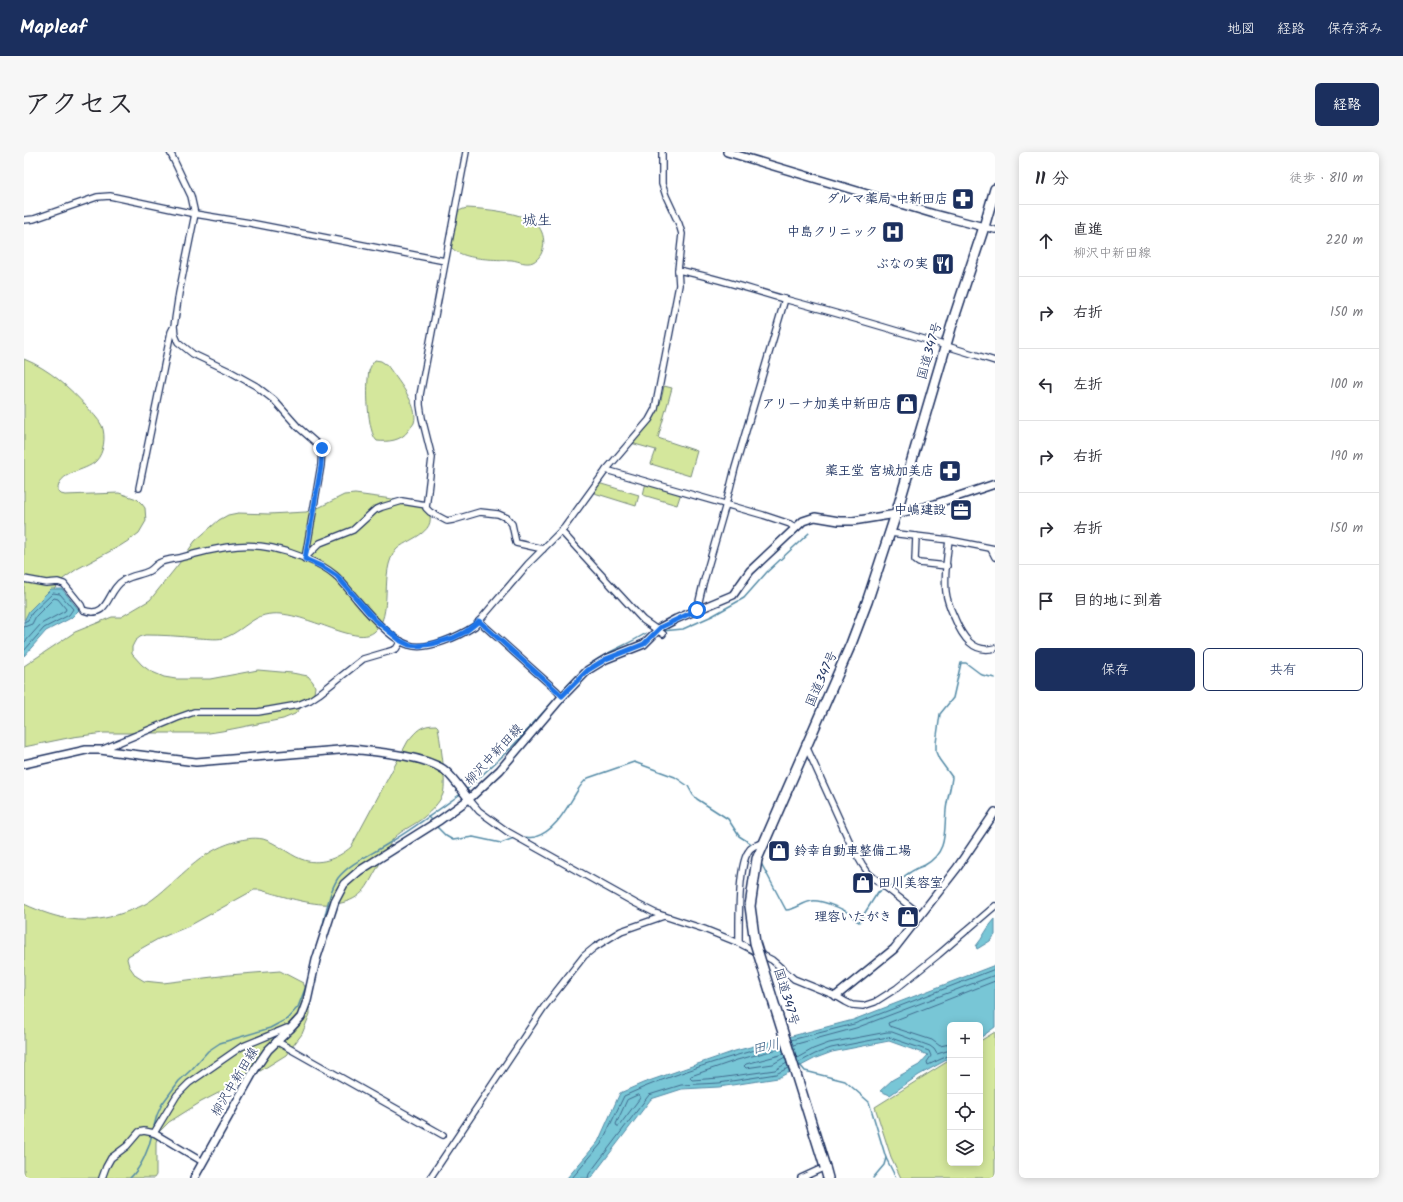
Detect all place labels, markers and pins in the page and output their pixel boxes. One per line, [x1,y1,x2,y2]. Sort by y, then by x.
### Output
pharmacy icon: ダルマ薬局 中新田店 [950,186,976,212]
place label: ダルマ薬局 中新田店 [827,189,948,210]
hospital icon: 中島クリニック [880,219,906,245]
place label: 中島クリニック [787,222,878,243]
restaurant icon: ぶなの実 [930,251,956,277]
place label: ぶなの実 [876,254,928,275]
shop icon: アリーナ加美中新田店 [894,391,920,417]
place label: アリーナ加美中新田店 [762,394,892,415]
pharmacy icon: 薬王堂 宮城加美店 [937,458,963,484]
place label: 薬王堂 宮城加美店 [825,461,934,482]
office icon: 中嶋建設 [948,497,974,523]
place label: 中嶋建設 [894,500,946,521]
shop icon: 鈴幸自動車整備工場 [766,838,792,864]
place label: 鈴幸自動車整備工場 [794,841,911,862]
shop icon: 田川美容室 [850,870,876,896]
place label: 田川美容室 [878,873,943,894]
shop icon: 理容いたがき [895,904,921,930]
place label: 理容いたがき [814,907,892,928]

